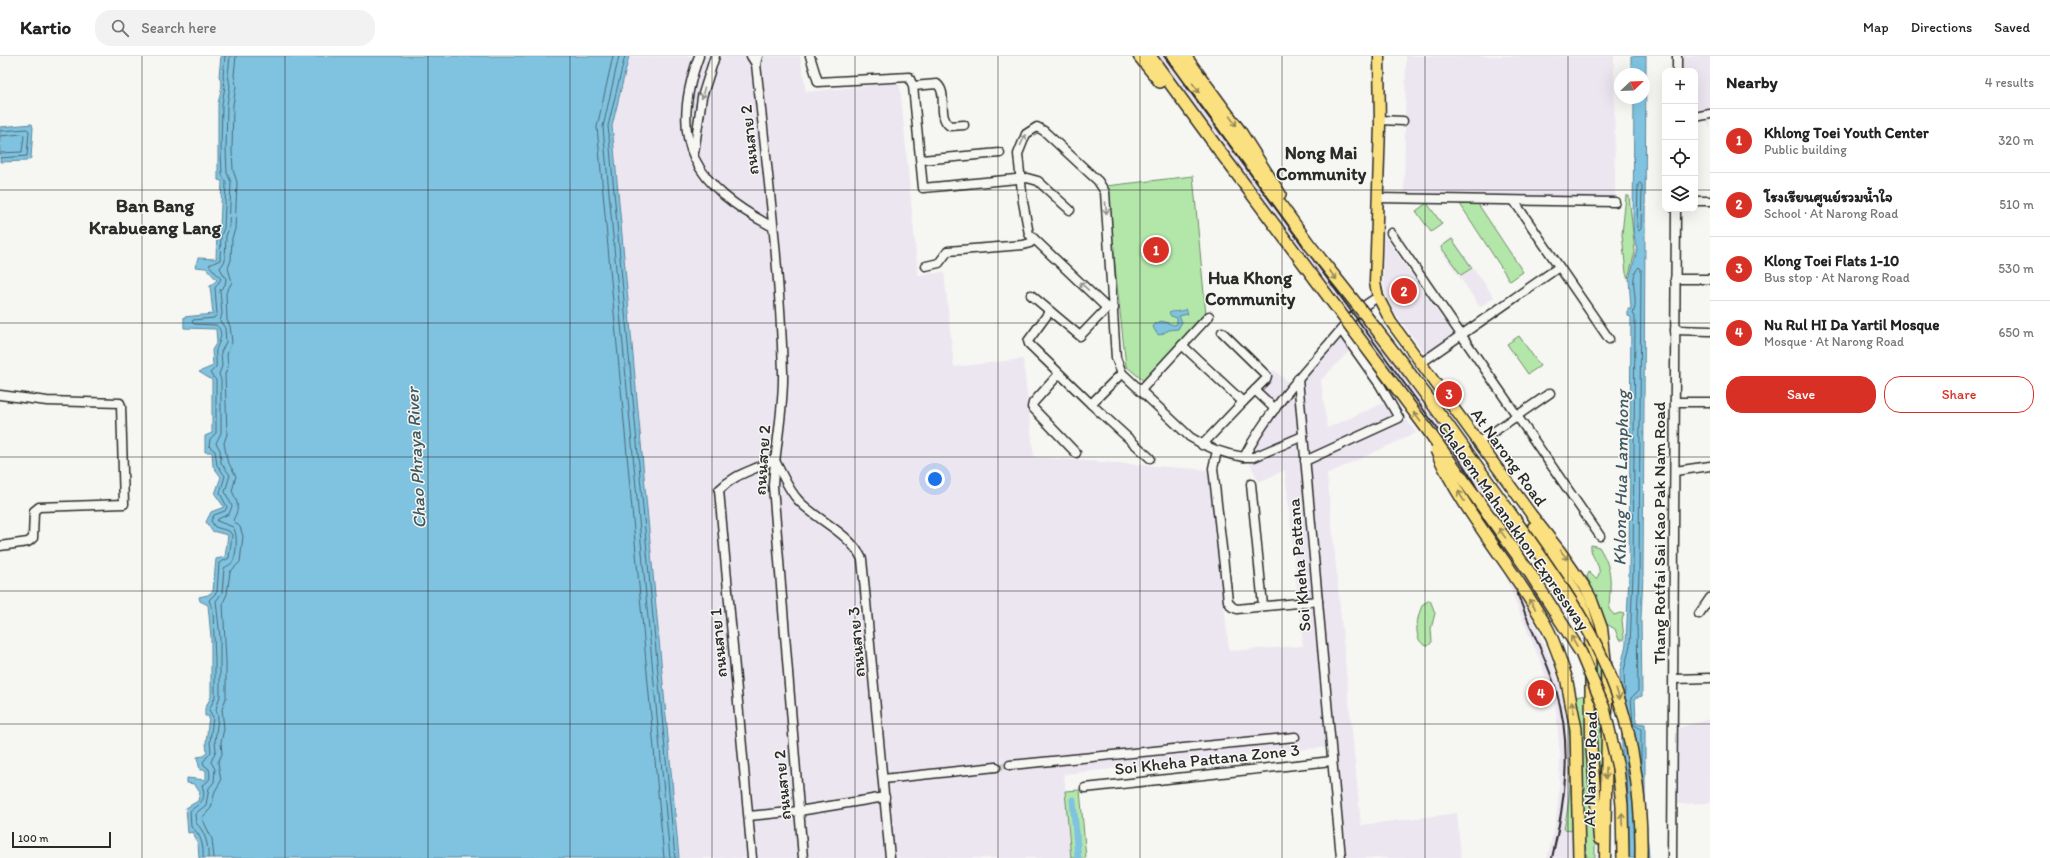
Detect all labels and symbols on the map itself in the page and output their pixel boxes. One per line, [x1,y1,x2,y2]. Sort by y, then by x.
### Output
north arrow [1614,68,1650,104]
one-way arrow [1192,82,1200,93]
one-way arrow [699,86,706,99]
street label: ถนนสาย 2 [735,104,763,176]
one-way arrow [1229,116,1237,127]
one-way arrow [1020,134,1027,146]
district label: Nong Mai Community [1276,142,1367,185]
district label: Ban Bang Krabueang Lang [89,194,222,239]
one-way arrow [1102,201,1110,214]
pin: 1 [1143,235,1169,265]
district label: Hua Khong Community [1205,267,1296,310]
one-way arrow [1329,269,1337,280]
pin: 2 [1391,276,1417,306]
one-way arrow [1079,281,1089,291]
pin: 3 [1436,379,1462,409]
water label: Chao Phraya River [401,385,431,529]
water label: Khlong Hua Lamphong [1608,387,1634,566]
street label: Thang Rotfai Sai Kao Pak Nam Road [1649,401,1669,664]
street label: At Narong Road [1467,404,1551,510]
one-way arrow [1413,411,1422,422]
street label: Chaloem Mahanakhon Expressway [1434,418,1594,634]
street label: ถนนสาย 2 [750,424,774,496]
your location [925,469,945,489]
one-way arrow [1457,491,1465,502]
street label: Soi Kheha Pattana [1283,497,1315,632]
one-way arrow [1498,528,1506,539]
one-way arrow [1560,550,1568,561]
one-way arrow [1528,598,1536,610]
street label: ถนนสาย 3 [843,606,869,678]
street label: ถนนสาย 1 [705,608,731,678]
one-way arrow [1570,636,1578,648]
pin: 4 [1528,678,1554,708]
one-way arrow [1615,687,1622,700]
one-way arrow [1569,701,1577,714]
street label: At Narong Road [1579,711,1601,827]
street label: Soi Kheha Pattana Zone 3 [1113,739,1301,779]
street label: ถนนสาย 2 [769,749,795,821]
one-way arrow [1602,766,1610,779]
one-way arrow [1619,813,1626,826]
scale bar [12,830,111,849]

